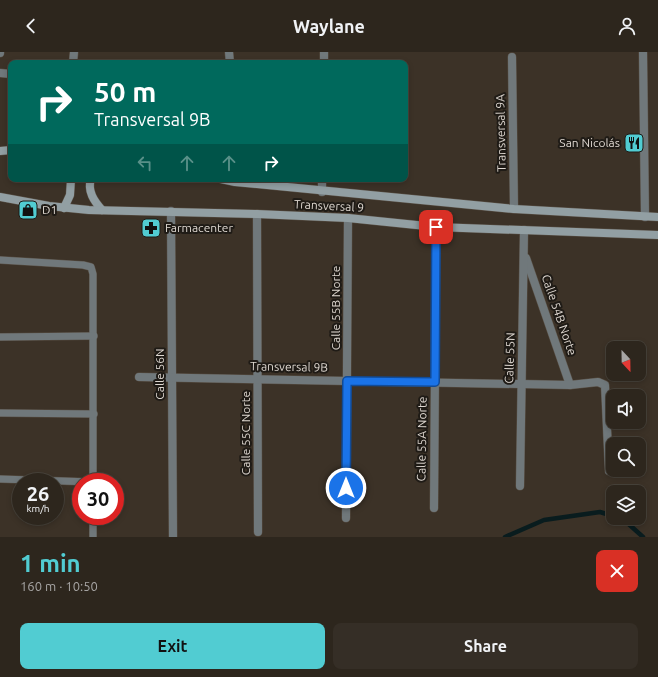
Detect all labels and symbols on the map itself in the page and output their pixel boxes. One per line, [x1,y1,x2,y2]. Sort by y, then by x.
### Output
street label: Transversal 9A [493,94,508,172]
restaurant icon: San Nicolás [623,132,645,154]
place label: San Nicolás [559,136,620,149]
street label: Transversal 9 [294,197,364,214]
shop icon: D1 [17,199,39,221]
place label: D1 [42,203,57,216]
pin [419,210,453,244]
pharmacy icon: Farmacenter [140,217,162,239]
place label: Farmacenter [165,221,233,234]
street label: Calle 55B Norte [329,266,342,350]
street label: Calle 54B Norte [540,273,579,357]
street label: Calle 55N [502,332,517,384]
north arrow [606,341,646,381]
street label: Calle 56N [153,348,166,400]
street label: Transversal 9B [250,359,328,374]
street label: Calle 55C Norte [239,391,252,475]
street label: Calle 55A Norte [414,397,429,481]
position arrow [325,467,367,509]
speed limit sign: 30 [72,473,124,525]

